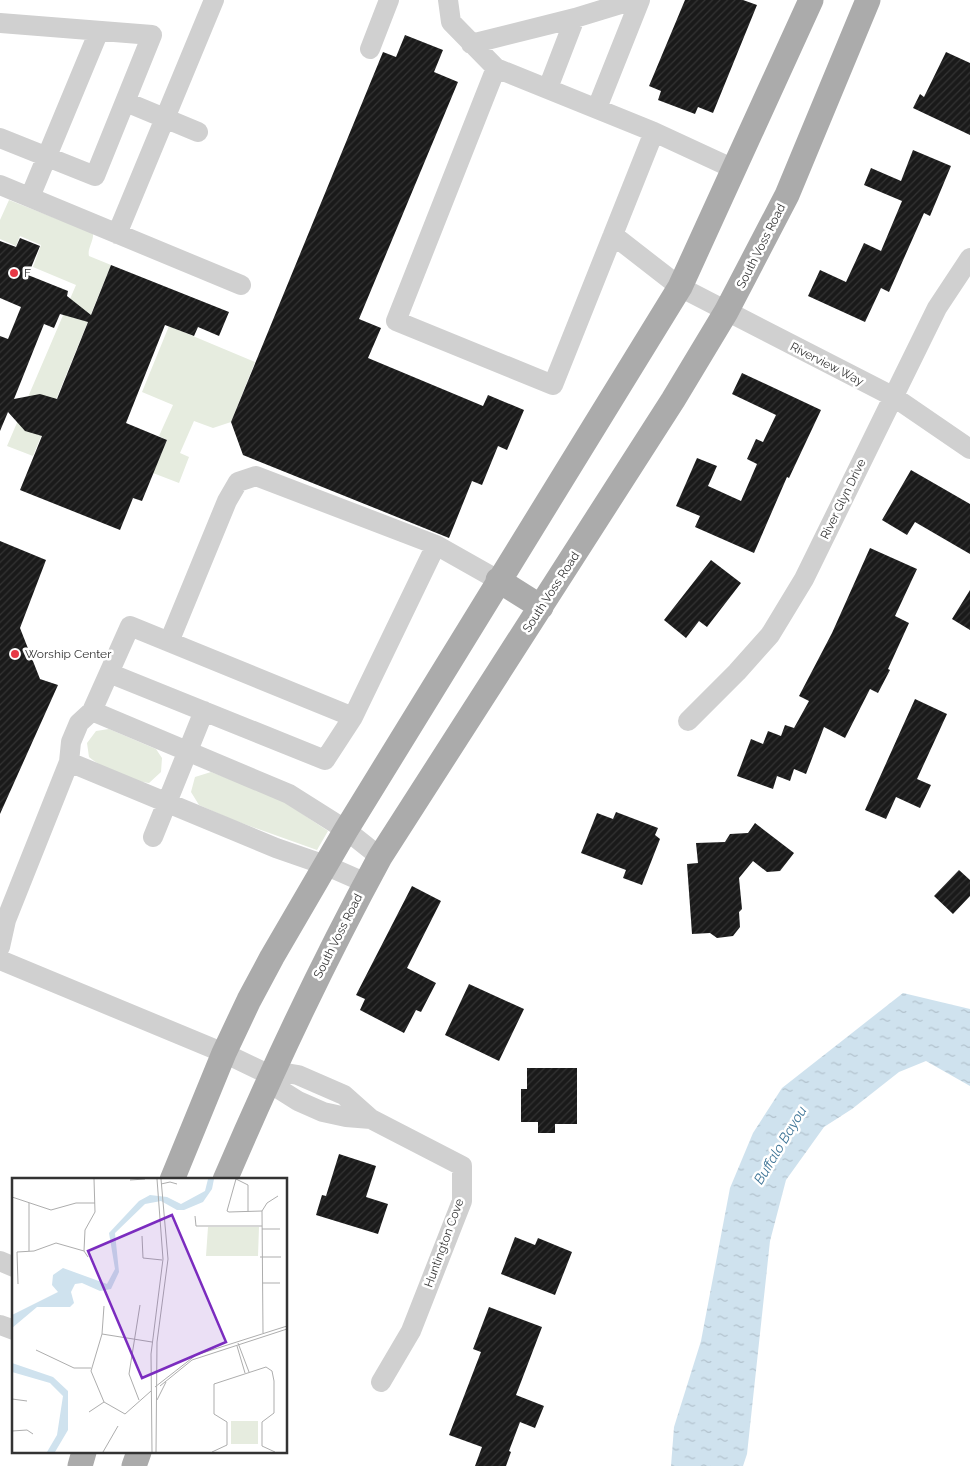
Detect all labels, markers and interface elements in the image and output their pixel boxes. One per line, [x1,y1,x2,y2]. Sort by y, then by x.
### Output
street label: South Voss Road [734,201,788,291]
place label: F [24,266,31,280]
marker: F [8,267,20,279]
street label: Riverview Way [788,339,867,389]
street label: River Glyn Drive [818,457,868,541]
street label: South Voss Road [520,549,582,635]
place label: Worship Center [25,647,112,661]
marker: Worship Center [9,648,21,660]
street label: South Voss Road [311,891,365,981]
water label: Buffalo Bayou [750,1103,810,1187]
inset map [12,1178,288,1454]
street label: Huntington Cove [421,1197,467,1289]

